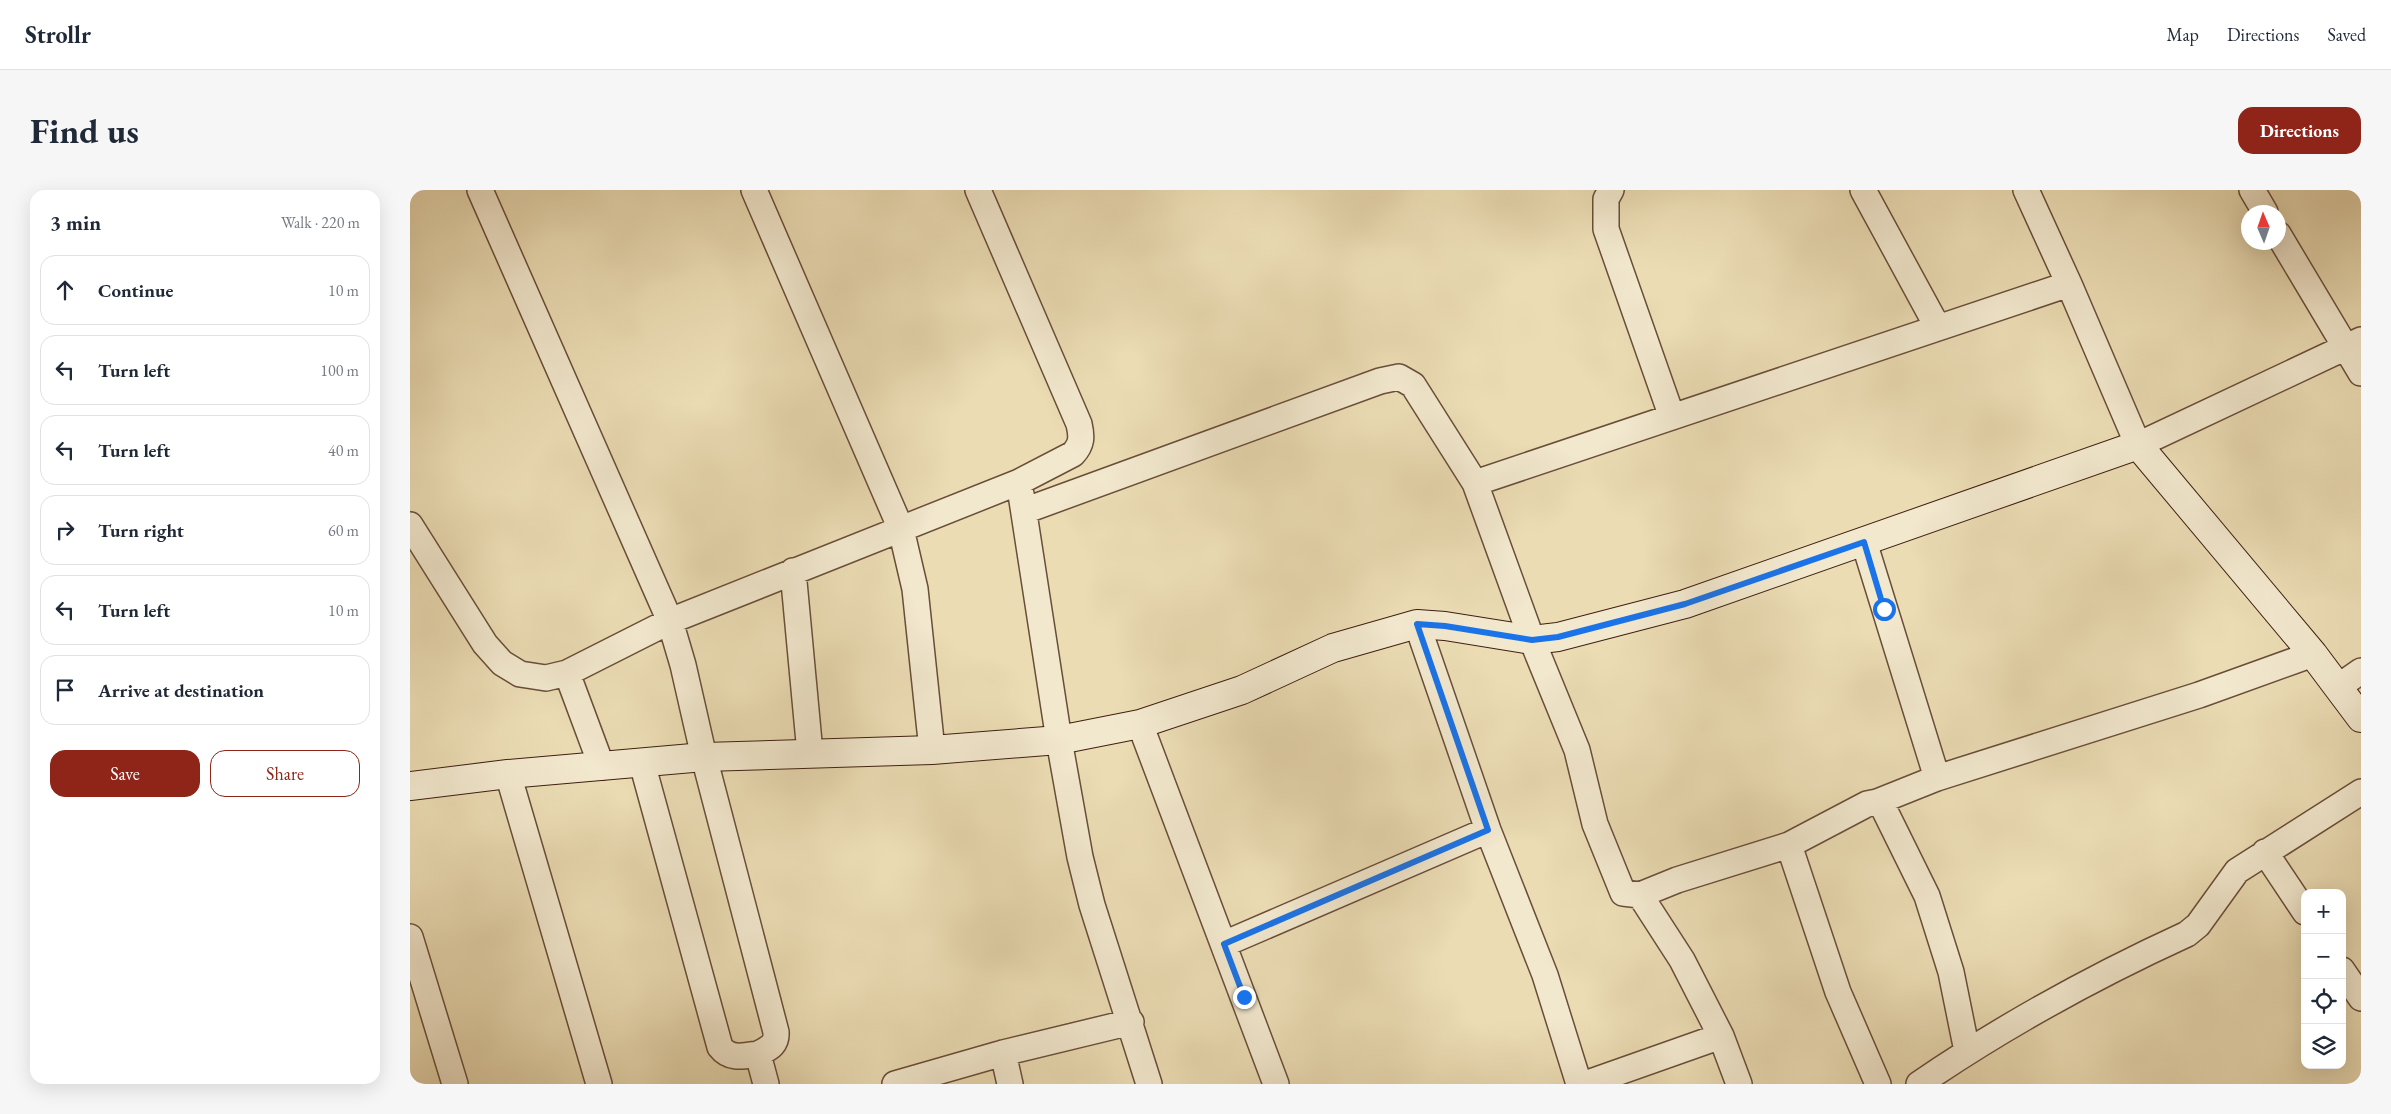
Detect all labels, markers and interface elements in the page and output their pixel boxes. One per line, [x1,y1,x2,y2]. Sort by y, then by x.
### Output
text: Strollr [25,19,91,50]
text: Map [2167,23,2199,46]
text: Directions [2227,23,2299,46]
text: Saved [2327,23,2366,46]
button: Directions [2238,107,2361,154]
text: Find us [30,108,139,153]
north arrow [2241,205,2286,250]
text: 3 min [50,209,101,236]
text: Walk · 220 m [281,212,360,233]
icon: ahead [51,276,79,304]
text: Continue [98,278,173,303]
text: 10 m [328,280,359,301]
icon: left [51,356,79,384]
text: Turn left [98,358,170,383]
text: 100 m [320,360,359,381]
icon: left [51,436,79,464]
text: Turn left [98,438,170,463]
text: 40 m [328,440,359,461]
icon: right [51,516,79,544]
text: Turn right [98,518,184,543]
text: 60 m [328,520,359,541]
icon: left [51,596,79,624]
text: Turn left [98,598,170,623]
route start [1873,598,1896,621]
text: 10 m [328,600,359,621]
icon: arrive [51,676,79,704]
text: Arrive at destination [98,678,264,703]
button: Save [50,750,200,797]
button: Share [210,750,360,797]
map controls [2301,889,2346,1069]
button: + [2301,889,2346,934]
button: − [2301,934,2346,979]
button: locate [2301,979,2346,1024]
route end [1233,986,1256,1009]
button: layers [2301,1024,2346,1069]

